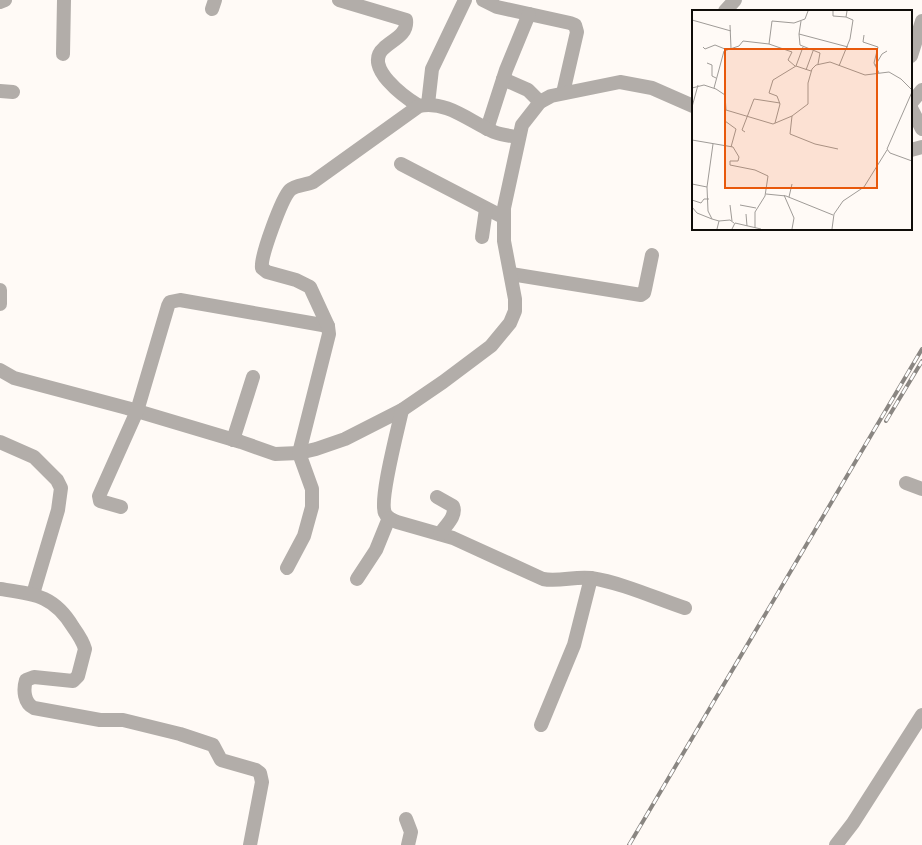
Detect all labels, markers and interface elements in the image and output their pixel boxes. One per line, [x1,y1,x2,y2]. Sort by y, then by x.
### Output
inset map [692,10,912,230]

